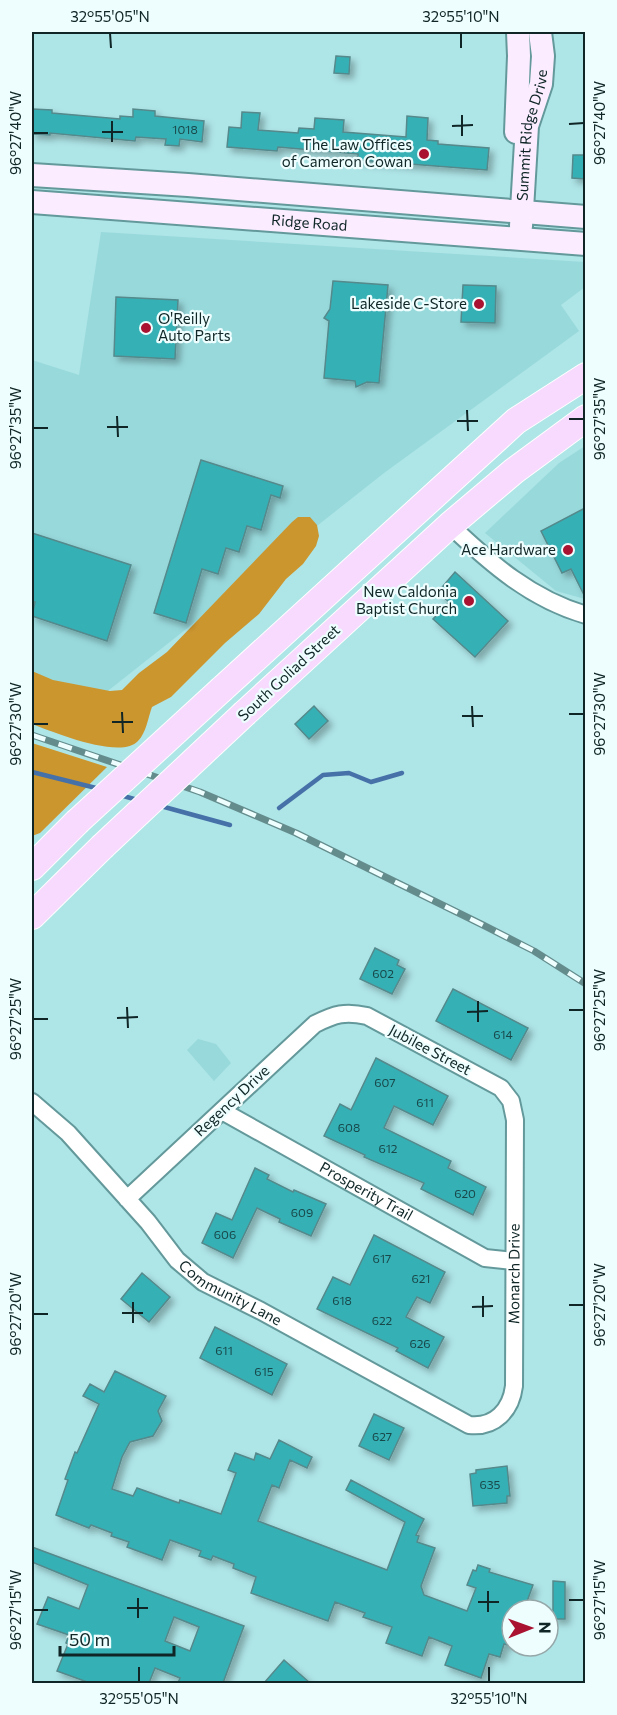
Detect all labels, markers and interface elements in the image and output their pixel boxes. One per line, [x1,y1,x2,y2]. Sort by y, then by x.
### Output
text: 32°55'05"N [70,7,150,25]
text: 32°55'10"N [422,7,500,25]
street label: Summit Ridge Drive [513,69,550,201]
text: 96°27'40"W [590,81,608,165]
text: 96°27'40"W [6,91,24,175]
house number: 1018 [172,122,198,136]
place label: The Law Offices of Cameron Cowan [282,135,412,170]
marker: The Law Offices of Cameron Cowan [417,147,431,161]
street label: Ridge Road [270,210,348,234]
place label: Lakeside C-Store [351,294,467,312]
marker: Lakeside C-Store [472,297,486,311]
place label: O'Reilly Auto Parts [158,309,231,344]
marker: O'Reilly Auto Parts [139,321,153,335]
text: 96°27'35"W [590,378,608,460]
text: 96°27'35"W [6,387,24,469]
place label: Ace Hardware [461,540,556,558]
marker: Ace Hardware [561,543,575,557]
place label: New Caldonia Baptist Church [356,582,457,617]
marker: New Caldonia Baptist Church [462,594,476,608]
street label: South Goliad Street [233,620,343,724]
text: 96°27'30"W [590,672,608,756]
text: 96°27'30"W [6,682,24,766]
house number: 602 [372,966,394,980]
text: 96°27'25"W [590,969,608,1051]
text: 96°27'25"W [6,978,24,1060]
street label: Jubilee Street [386,1020,475,1078]
house number: 614 [493,1027,513,1041]
street label: Regency Drive [190,1061,273,1140]
house number: 607 [374,1075,396,1089]
house number: 611 [416,1095,434,1109]
house number: 608 [338,1120,360,1134]
house number: 612 [378,1141,398,1155]
street label: Prosperity Trail [317,1157,416,1224]
house number: 620 [454,1186,476,1200]
house number: 609 [291,1205,313,1219]
street label: Monarch Drive [504,1223,523,1324]
house number: 606 [214,1227,236,1241]
house number: 617 [373,1251,391,1265]
street label: Community Lane [176,1256,285,1329]
text: 96°27'20"W [590,1263,608,1347]
house number: 621 [411,1271,431,1285]
text: 96°27'20"W [6,1272,24,1356]
house number: 618 [332,1293,352,1307]
house number: 622 [372,1313,393,1327]
house number: 626 [409,1336,431,1350]
house number: 611 [215,1343,233,1357]
house number: 615 [254,1364,274,1378]
house number: 627 [372,1429,392,1443]
house number: 635 [480,1477,501,1491]
text: 96°27'15"W [590,1560,608,1640]
text: 96°27'15"W [6,1570,24,1650]
north arrow [500,1598,560,1658]
scale bar [60,1619,174,1657]
text: N [536,1622,555,1634]
text: 50 m [69,1628,110,1650]
text: 32°55'05"N [99,1689,179,1707]
text: 32°55'10"N [450,1689,528,1707]

